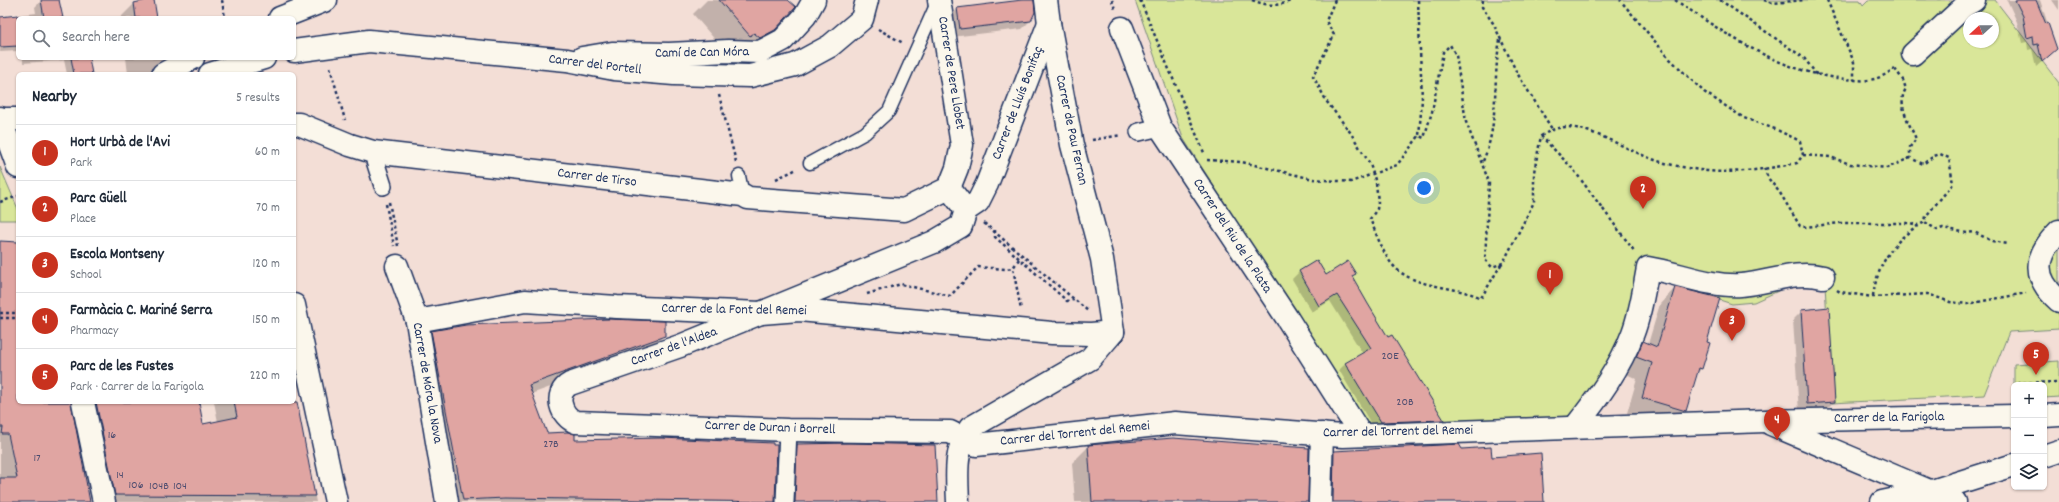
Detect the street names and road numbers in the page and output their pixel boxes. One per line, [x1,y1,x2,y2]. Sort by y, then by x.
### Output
street label: Carrer de Pere Llobet [932,15,970,131]
street label: Camí de Can Móra [655,42,750,64]
street label: Carrer de Lluís Bonifaç [987,43,1049,163]
street label: Carrer del Portell [547,49,643,81]
street label: Carrer de Pau Ferran [1050,73,1092,187]
street label: Carrer de Tirso [556,163,638,193]
street label: Carrer del Riu de la Plata [1187,175,1277,298]
street label: Carrer de la Font del Remei [661,299,807,321]
street label: Carrer de Móra la Nova [407,321,448,445]
street label: Carrer de l'Aldea [628,322,720,372]
street label: Carrer de la Farigola [1834,407,1945,429]
street label: Carrer de Duran i Borrell [704,416,836,440]
street label: Carrer del Torrent del Remei [999,416,1151,452]
street label: Carrer del Torrent del Remei [1323,421,1474,443]

